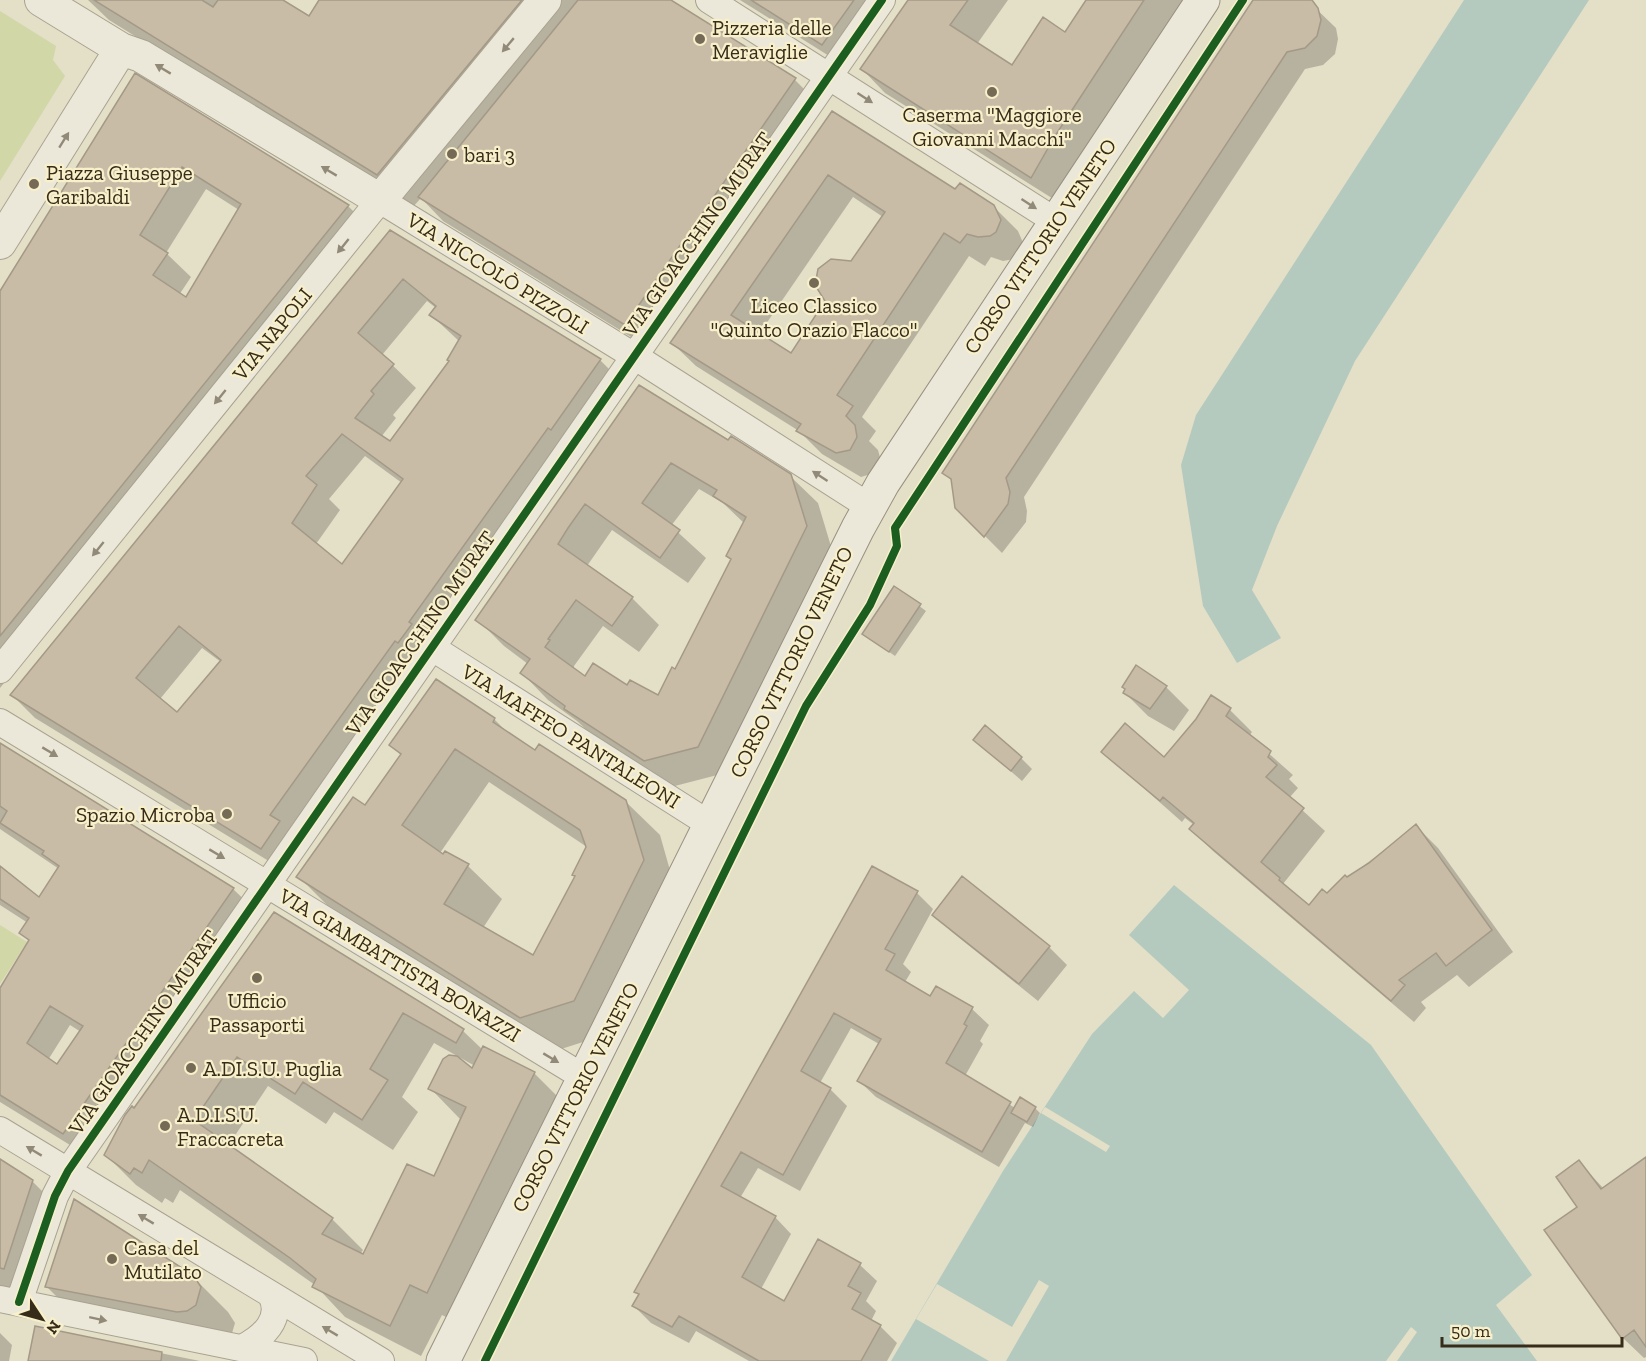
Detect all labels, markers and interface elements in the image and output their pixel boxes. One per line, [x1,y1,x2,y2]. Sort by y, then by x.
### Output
place label: Pizzeria delle Meraviglie [712,15,831,64]
marker: Pizzeria delle Meraviglie [693,32,707,46]
one-way arrow [502,37,515,52]
one-way arrow [155,64,171,75]
marker: Caserma "Maggiore Giovanni Macchi" [985,85,999,99]
one-way arrow [857,93,873,104]
place label: Caserma "Maggiore Giovanni Macchi" [902,102,1082,151]
street label: VIA GIOACCHINO MURAT [616,127,777,342]
one-way arrow [59,132,70,148]
street label: CORSO VITTORIO VENETO [959,134,1121,358]
place label: bari 3 [463,142,515,167]
marker: bari 3 [445,147,459,161]
place label: Piazza Giuseppe Garibaldi [46,160,193,209]
one-way arrow [320,166,337,176]
marker: Piazza Giuseppe Garibaldi [27,177,41,191]
one-way arrow [1021,198,1037,209]
street label: VIA NICCOLÒ PIZZOLI [402,206,594,339]
one-way arrow [337,238,350,253]
marker: Liceo Classico "Quinto Orazio Flacco" [807,276,821,290]
street label: VIA NAPOLI [226,283,317,386]
place label: Liceo Classico "Quinto Orazio Flacco" [711,293,917,342]
one-way arrow [214,389,227,405]
one-way arrow [812,470,829,481]
street label: VIA GIOACCHINO MURAT [339,526,500,741]
one-way arrow [91,541,104,557]
street label: CORSO VITTORIO VENETO [724,542,858,782]
street label: VIA MAFFEO PANTALEONI [456,658,685,814]
one-way arrow [42,747,58,758]
place label: Spazio Microba [76,802,215,827]
marker: Spazio Microba [220,807,234,821]
one-way arrow [209,848,225,859]
street label: VIA GIAMBATTISTA BONAZZI [274,882,525,1047]
street label: VIA GIOACCHINO MURAT [62,925,223,1140]
marker: Ufficio Passaporti [250,971,264,985]
street label: CORSO VITTORIO VENETO [506,978,644,1216]
place label: Ufficio Passaporti [209,988,305,1037]
one-way arrow [543,1052,559,1063]
place label: A.DI.S.U. Puglia [203,1056,342,1081]
marker: A.DI.S.U. Puglia [184,1061,198,1075]
place label: A.D.I.S.U. Fraccacreta [177,1102,284,1151]
marker: A.D.I.S.U. Fraccacreta [158,1119,172,1133]
one-way arrow [26,1145,42,1156]
one-way arrow [138,1213,154,1224]
place label: Casa del Mutilato [124,1235,202,1284]
marker: Casa del Mutilato [105,1252,119,1266]
north arrow [12,1289,72,1349]
scale bar [1442,1310,1622,1348]
one-way arrow [89,1315,108,1324]
text: N [42,1317,65,1338]
text: 50 m [1451,1320,1491,1342]
one-way arrow [321,1326,338,1336]

